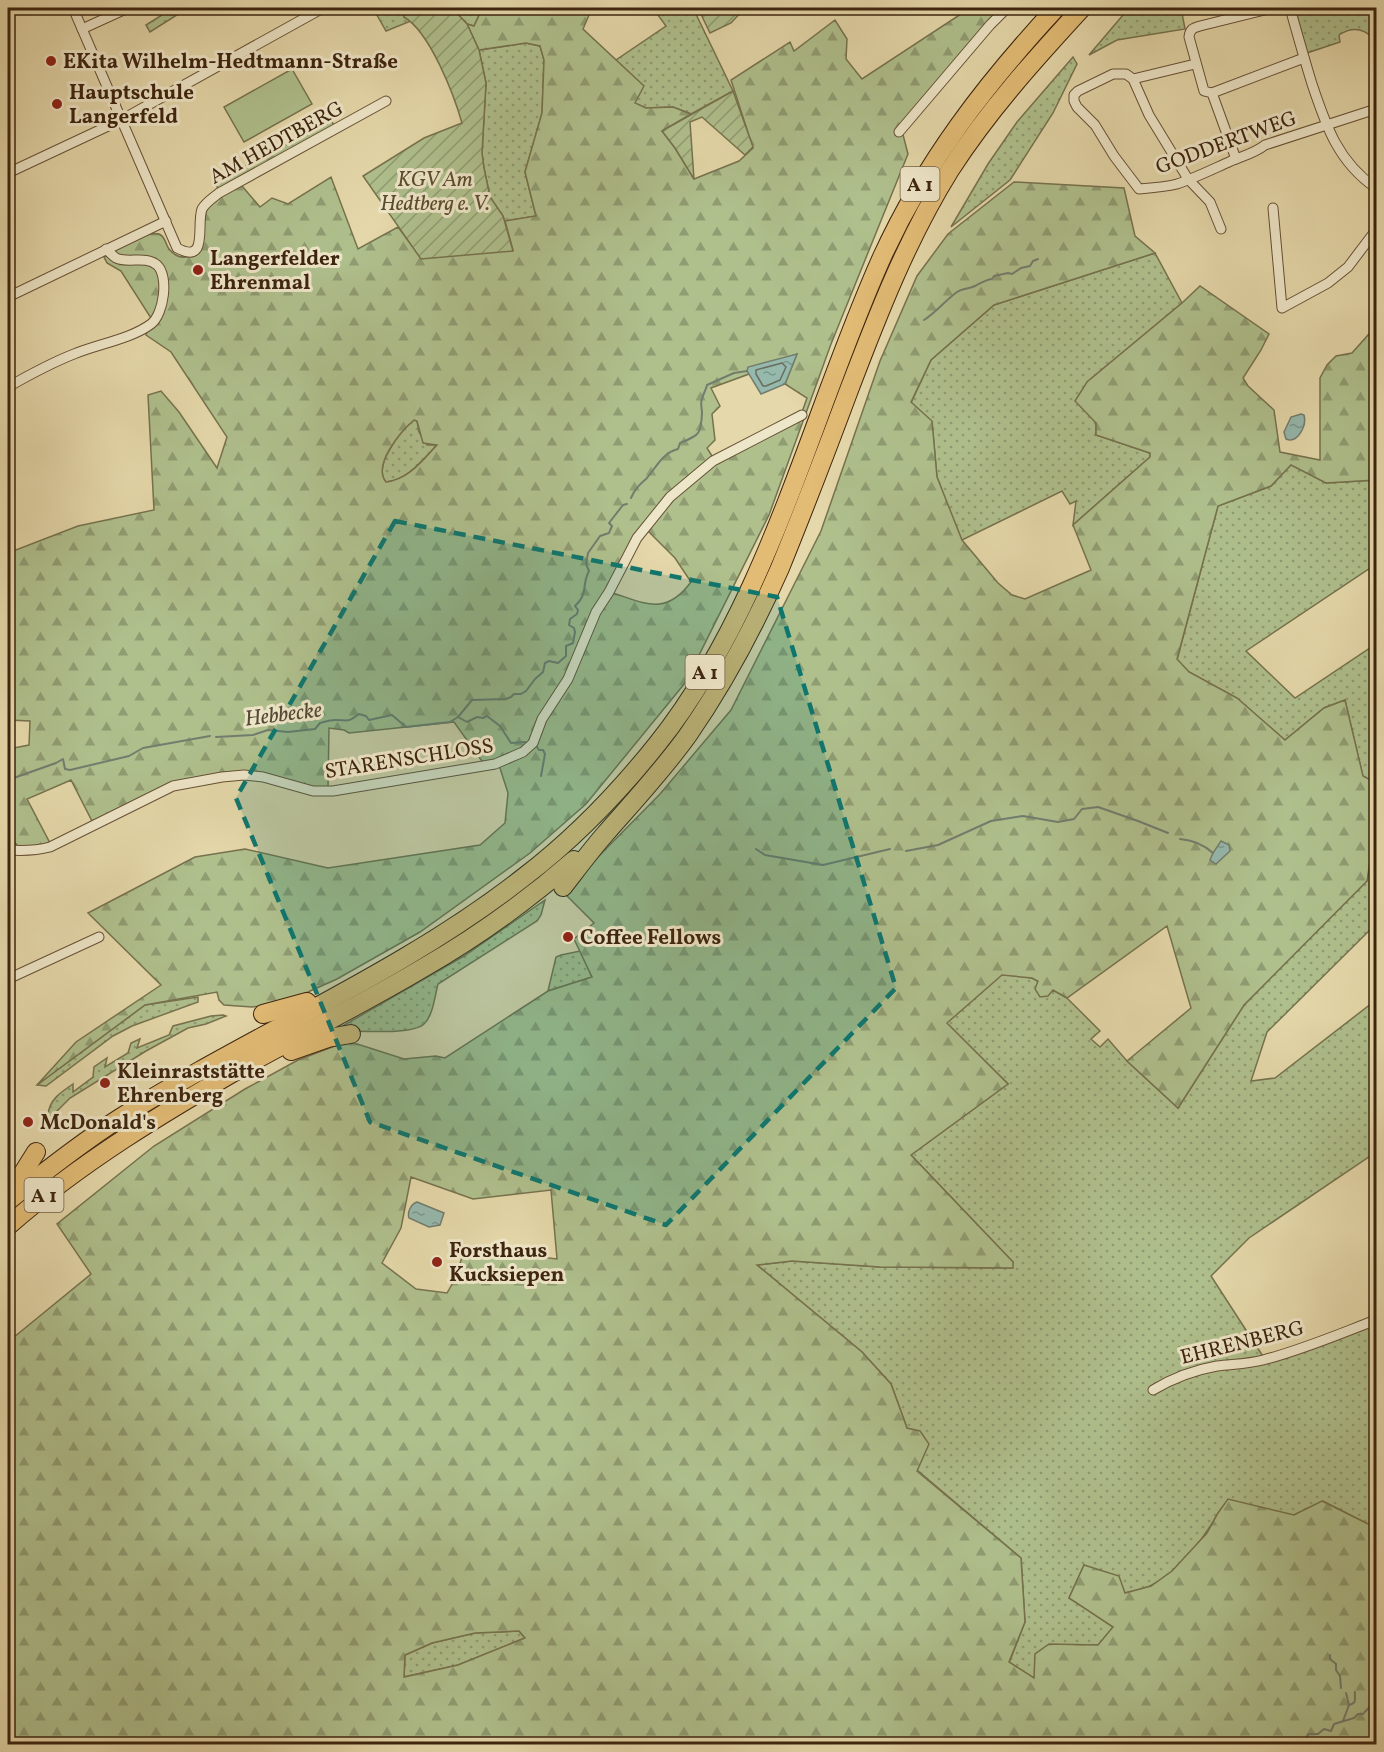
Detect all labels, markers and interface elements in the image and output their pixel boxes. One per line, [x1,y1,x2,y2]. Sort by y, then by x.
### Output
place label: EKita Wilhelm-Hedtmann-Straße [63,48,398,77]
marker: EKita Wilhelm-Hedtmann-Straße [44,54,58,68]
place label: Hauptschule Langerfeld [69,79,194,132]
street label: AM HEDTBERG [204,94,349,192]
marker: Hauptschule Langerfeld [50,97,64,111]
street label: GODDERTWEG [1152,104,1301,182]
park label: KGV Am Hedtberg e. V. [380,166,490,219]
road number: A 1 [900,167,940,201]
place label: Langerfelder Ehrenmal [210,245,340,298]
marker: Langerfelder Ehrenmal [191,263,205,277]
road number: A 1 [686,655,724,689]
water label: Hebbecke [243,695,324,736]
street label: STARENSCHLOSS [323,732,496,787]
place label: Coffee Fellows [580,924,721,953]
marker: Coffee Fellows [561,930,575,944]
place label: Kleinraststätte Ehrenberg [117,1058,265,1111]
marker: Kleinraststätte Ehrenberg [98,1076,112,1090]
place label: McDonald's [40,1109,156,1138]
marker: McDonald's [21,1115,35,1129]
road number: A 1 [24,1178,63,1212]
place label: Forsthaus Kucksiepen [449,1237,565,1290]
marker: Forsthaus Kucksiepen [430,1255,444,1269]
street label: EHRENBERG [1178,1314,1307,1373]

